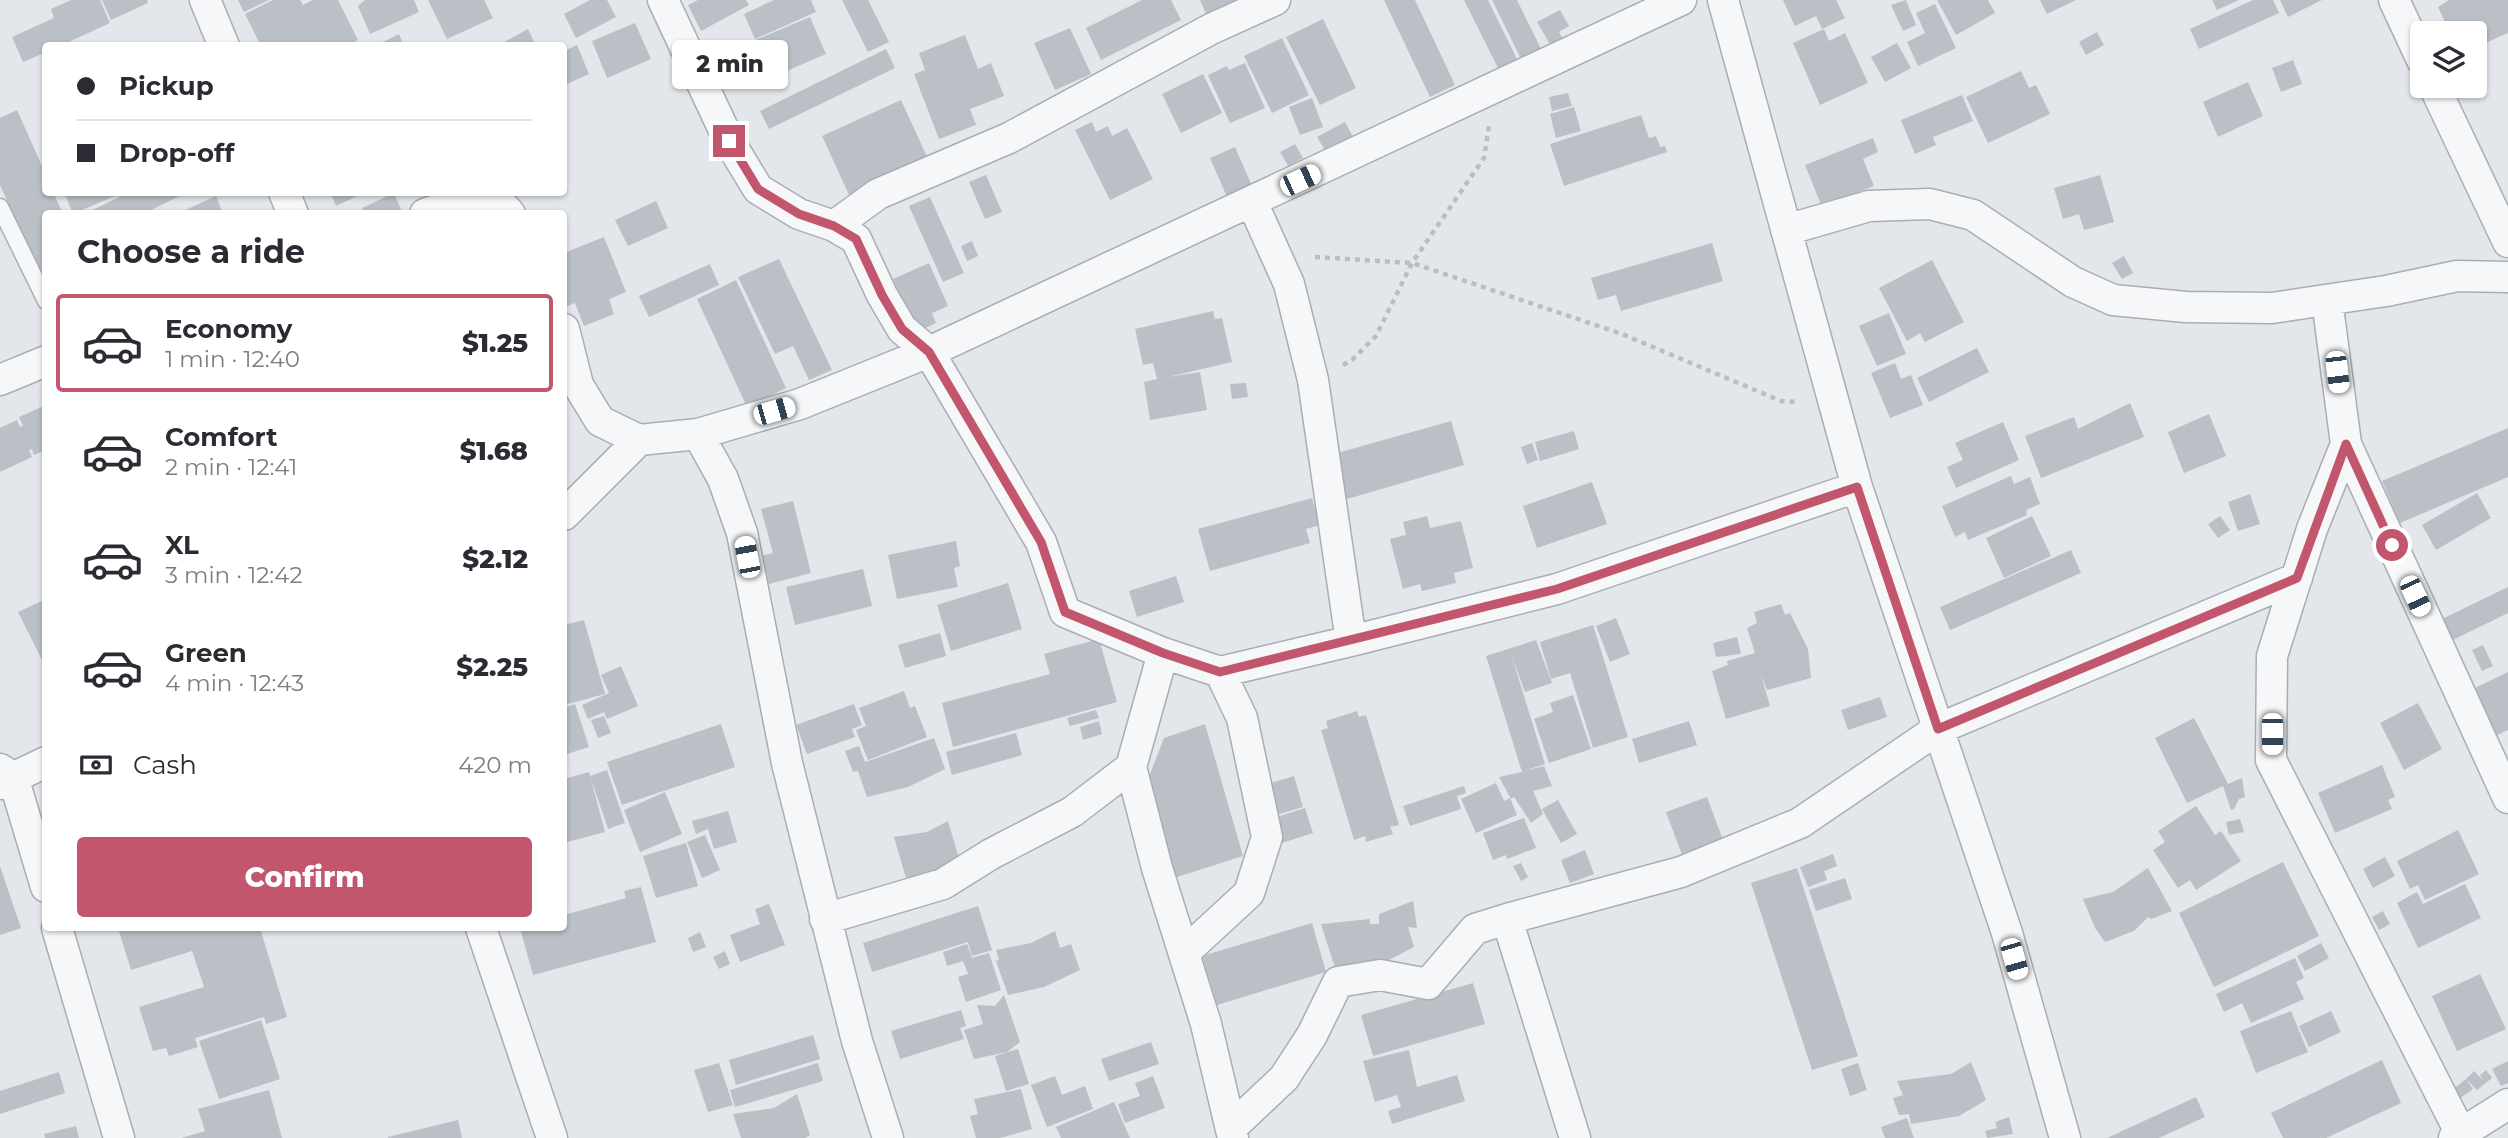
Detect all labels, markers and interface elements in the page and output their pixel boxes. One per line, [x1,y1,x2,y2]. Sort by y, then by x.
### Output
map controls [2410,21,2487,98]
button: layers [2410,21,2487,98]
callout: 2 min [671,40,787,88]
text: 2 min [696,50,764,78]
text: Pickup [119,70,214,102]
route end [713,125,745,157]
text: Drop-off [119,137,234,169]
car [1277,162,1324,198]
text: Choose a ride [77,232,305,271]
icon: car [81,312,144,375]
text: Economy [165,313,292,345]
text: $1.25 [462,327,528,359]
text: 1 min · 12:40 [165,345,300,373]
car [2325,350,2350,394]
car [751,395,798,427]
icon: car [81,420,144,483]
text: Comfort [165,421,277,453]
text: $1.68 [460,435,528,467]
text: 2 min · 12:41 [165,453,297,481]
icon: car [81,528,144,591]
text: XL [165,529,199,561]
route start [2376,529,2408,561]
car [733,534,762,580]
text: $2.12 [462,543,528,575]
text: 3 min · 12:42 [165,561,302,589]
car [2397,573,2434,619]
icon: car [81,636,144,699]
text: Green [165,637,247,669]
text: $2.25 [456,651,528,683]
text: 4 min · 12:43 [165,669,304,697]
car [2262,713,2283,755]
icon: cash [77,746,115,784]
text: Cash [133,749,197,781]
text: 420 m [458,751,532,779]
button: Confirm [77,837,532,917]
car [1999,936,2030,982]

